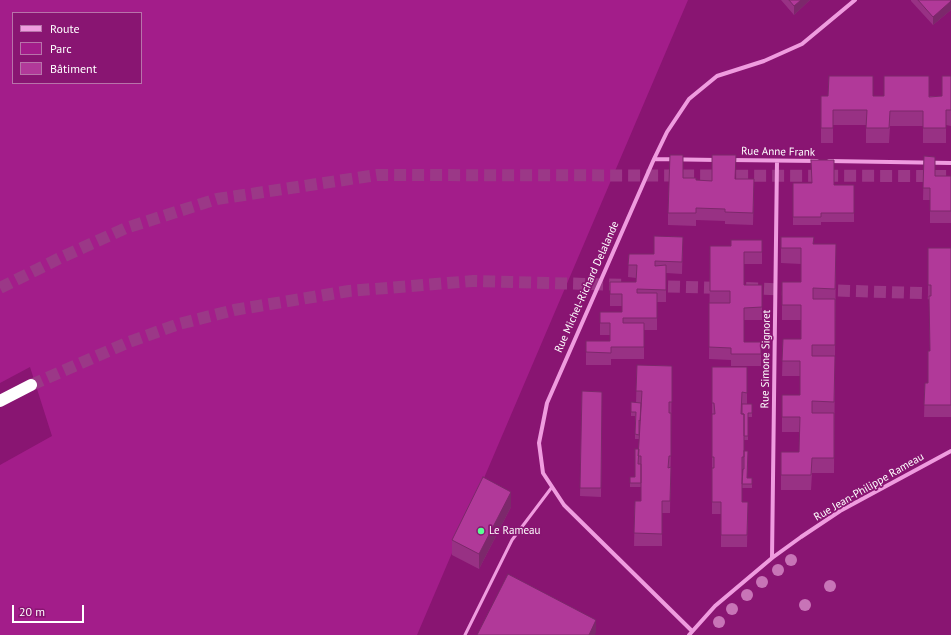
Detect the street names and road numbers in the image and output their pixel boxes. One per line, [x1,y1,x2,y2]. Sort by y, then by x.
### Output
street label: Rue Anne Frank [741,145,815,159]
street label: Rue Michel-Richard Delalande [552,219,622,355]
street label: Rue Simone Signoret [759,310,773,408]
street label: Rue Jean-Philippe Rameau [812,450,926,524]

